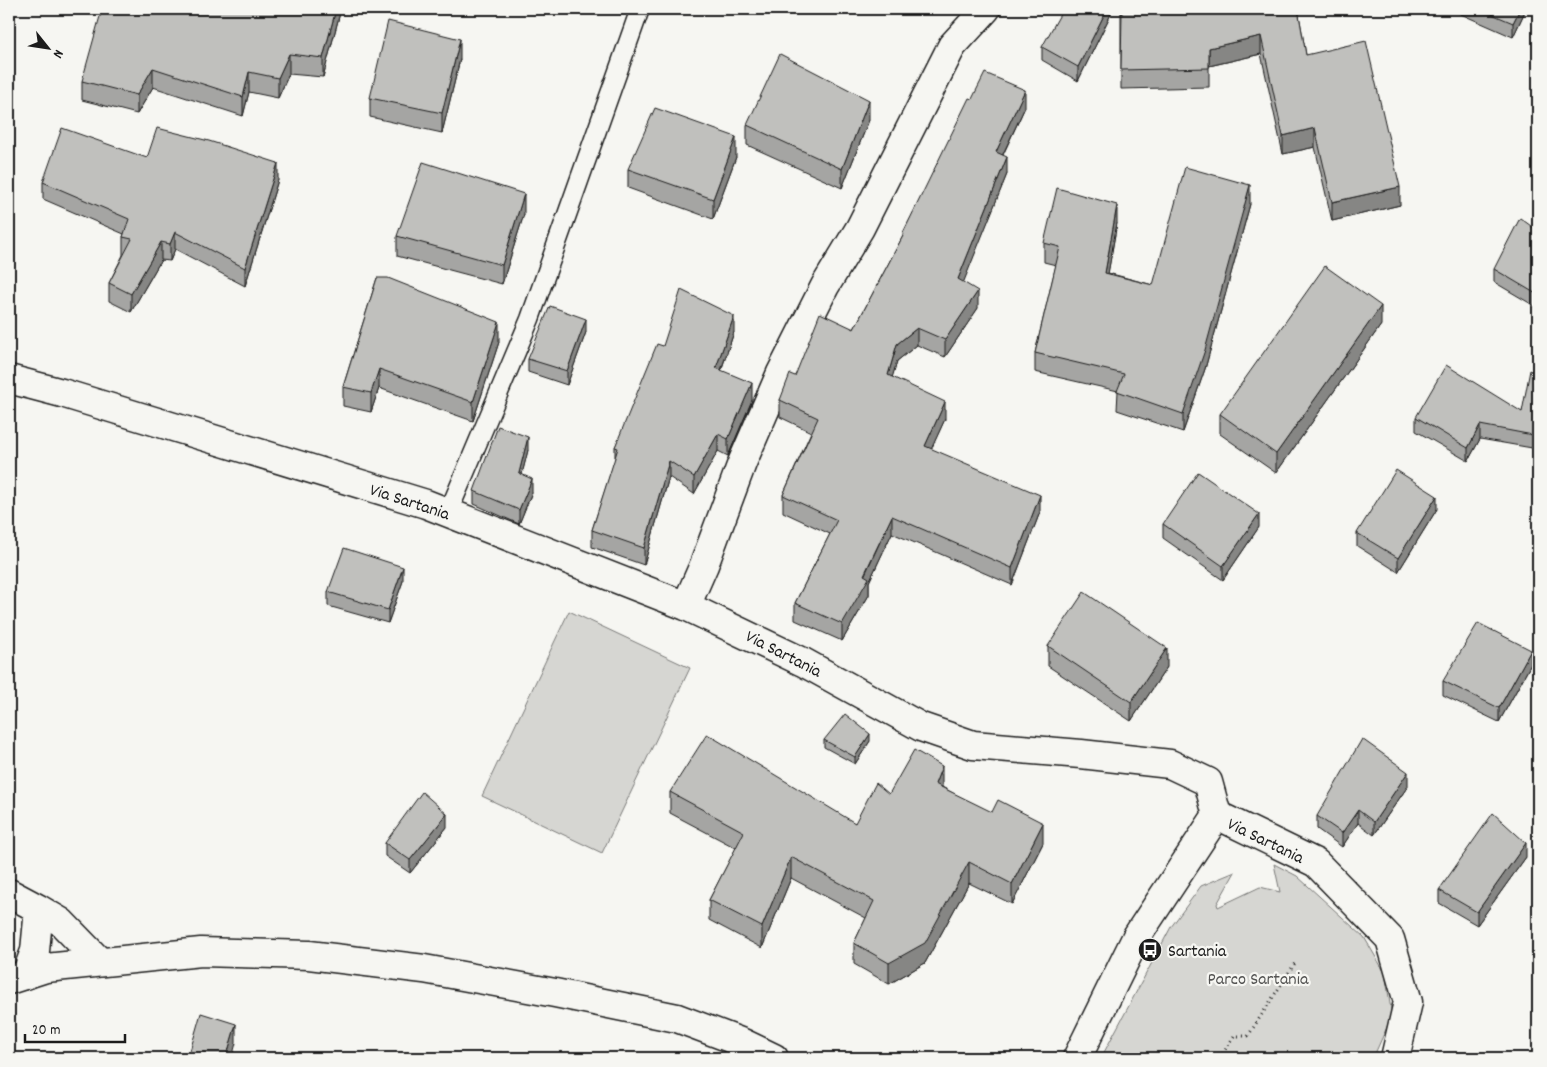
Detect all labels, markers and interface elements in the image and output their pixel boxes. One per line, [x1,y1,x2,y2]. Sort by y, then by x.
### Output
north arrow [22,22,72,72]
text: N [47,46,68,62]
street label: Via Sartania [366,479,453,528]
street label: Via Sartania [740,625,826,685]
street label: Via Sartania [1222,813,1308,872]
bus stop icon: Sartania [1137,937,1163,963]
place label: Sartania [1168,940,1227,965]
park label: Parco Sartania [1208,968,1309,993]
scale bar [25,1012,125,1044]
text: 20 m [32,1020,60,1042]

